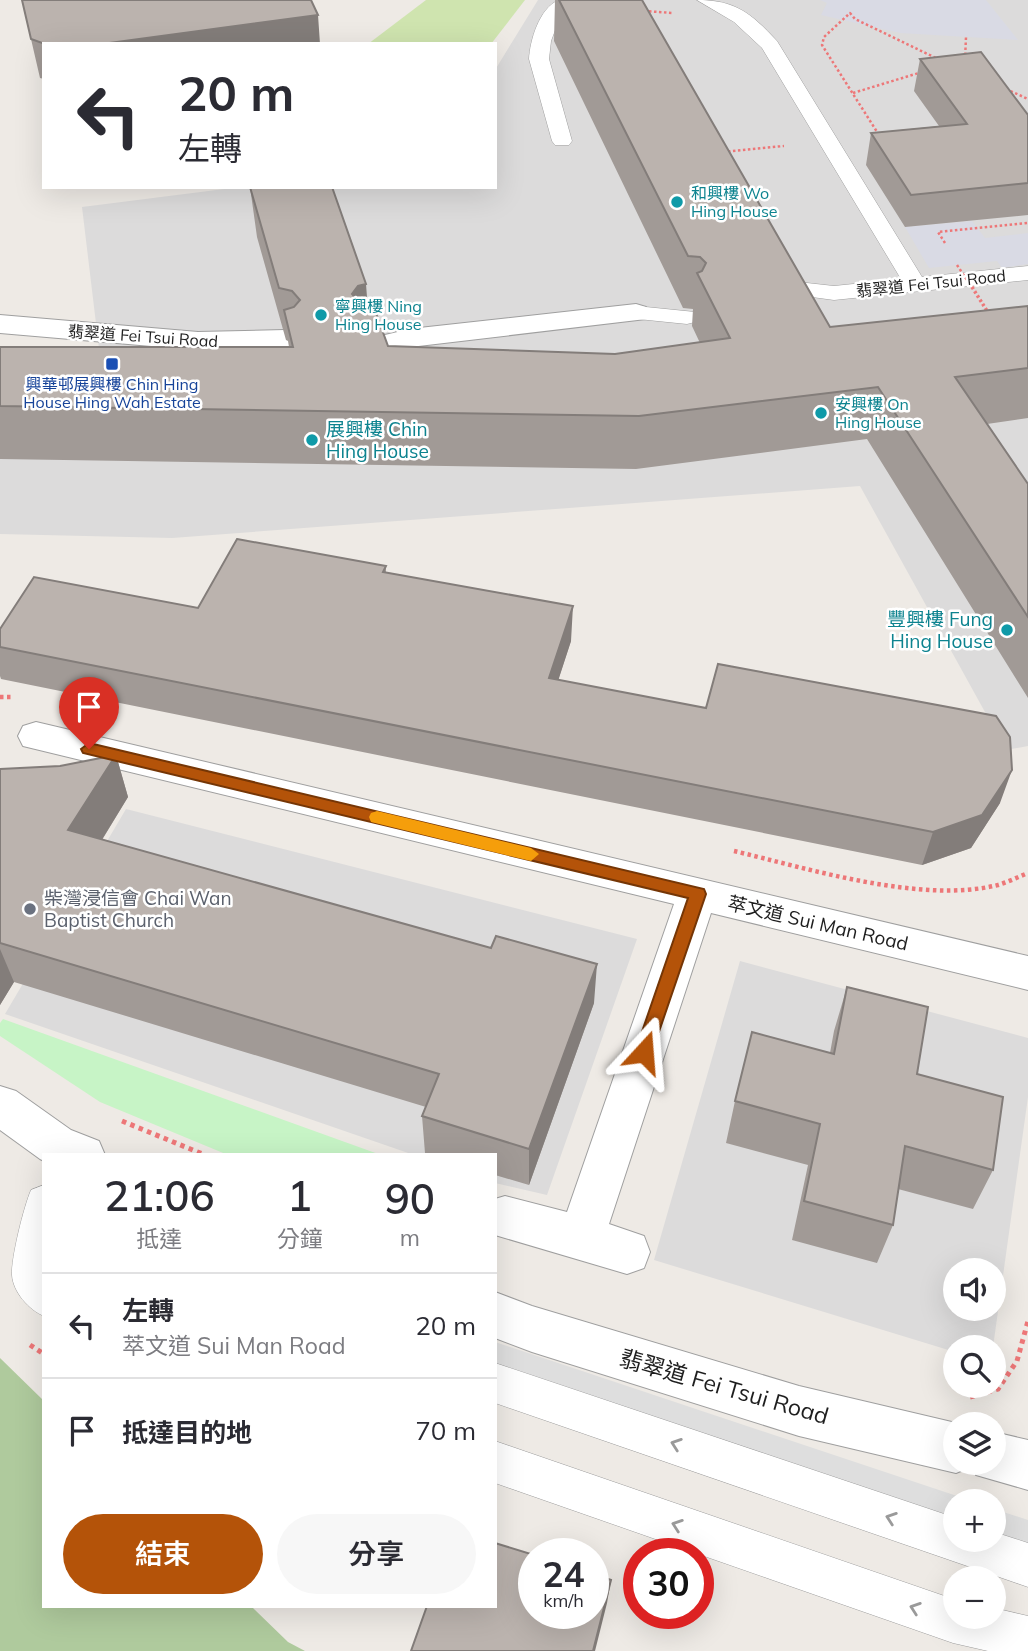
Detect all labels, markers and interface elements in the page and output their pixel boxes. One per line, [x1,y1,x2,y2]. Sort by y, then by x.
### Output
text: 20 m [178,62,294,123]
icon: left [63,70,154,161]
text: 左轉 [178,128,242,168]
place label: 和興樓 Wo Hing House [691,183,778,221]
marker: 和興樓 Wo Hing House [669,194,685,210]
street label: 翡翠道 Fei Tsui Road [855,265,1007,301]
place label: 寧興樓 Ning Hing House [335,296,422,334]
marker: 寧興樓 Ning Hing House [313,307,329,323]
street label: 翡翠道 Fei Tsui Road [67,321,219,351]
marker: 興華邨展興樓 Chin Hing House Hing Wah Estate [104,356,120,372]
place label: 興華邨展興樓 Chin Hing House Hing Wah Estate [23,374,201,412]
place label: 安興樓 On Hing House [835,394,922,432]
marker: 安興樓 On Hing House [813,405,829,421]
place label: 展興樓 Chin Hing House [326,417,429,463]
marker: 展興樓 Chin Hing House [304,432,320,448]
place label: 豐興樓 Fung Hing House [887,607,993,653]
marker: 豐興樓 Fung Hing House [999,622,1015,638]
pin [59,677,119,749]
icon: arrive [70,688,108,726]
place label: 柴灣浸信會 Chai Wan Baptist Church [44,886,232,932]
street label: 萃文道 Sui Man Road [725,891,911,955]
marker: 柴灣浸信會 Chai Wan Baptist Church [22,901,38,917]
position arrow [607,1015,681,1089]
text: 21:06 [104,1169,215,1222]
text: 1 [287,1169,312,1222]
text: 90 [385,1172,435,1225]
text: m [400,1223,420,1252]
text: 抵達 [136,1224,182,1253]
text: 分鐘 [277,1224,323,1253]
map controls [943,1258,1006,1629]
button: sound [943,1258,1006,1321]
text: 左轉 [122,1294,174,1327]
icon: left [63,1307,101,1345]
text: 20 m [415,1309,476,1342]
text: 萃文道 Sui Man Road [122,1331,345,1360]
button: search [943,1335,1006,1398]
street label: 翡翠道 Fei Tsui Road [616,1343,832,1430]
icon: arrive [63,1412,101,1450]
button: layers [943,1412,1006,1475]
text: 70 m [415,1414,476,1447]
text: 抵達目的地 [122,1416,252,1449]
one-way arrow [670,1438,682,1452]
button: + [943,1489,1006,1552]
one-way arrow [885,1512,898,1526]
button: 結束 [63,1514,263,1594]
button: 分享 [277,1514,476,1594]
one-way arrow [671,1519,683,1533]
speed limit sign: 30 [623,1538,714,1629]
text: 24 [542,1552,585,1596]
button: − [943,1566,1006,1629]
text: km/h [543,1589,584,1612]
one-way arrow [909,1602,921,1616]

